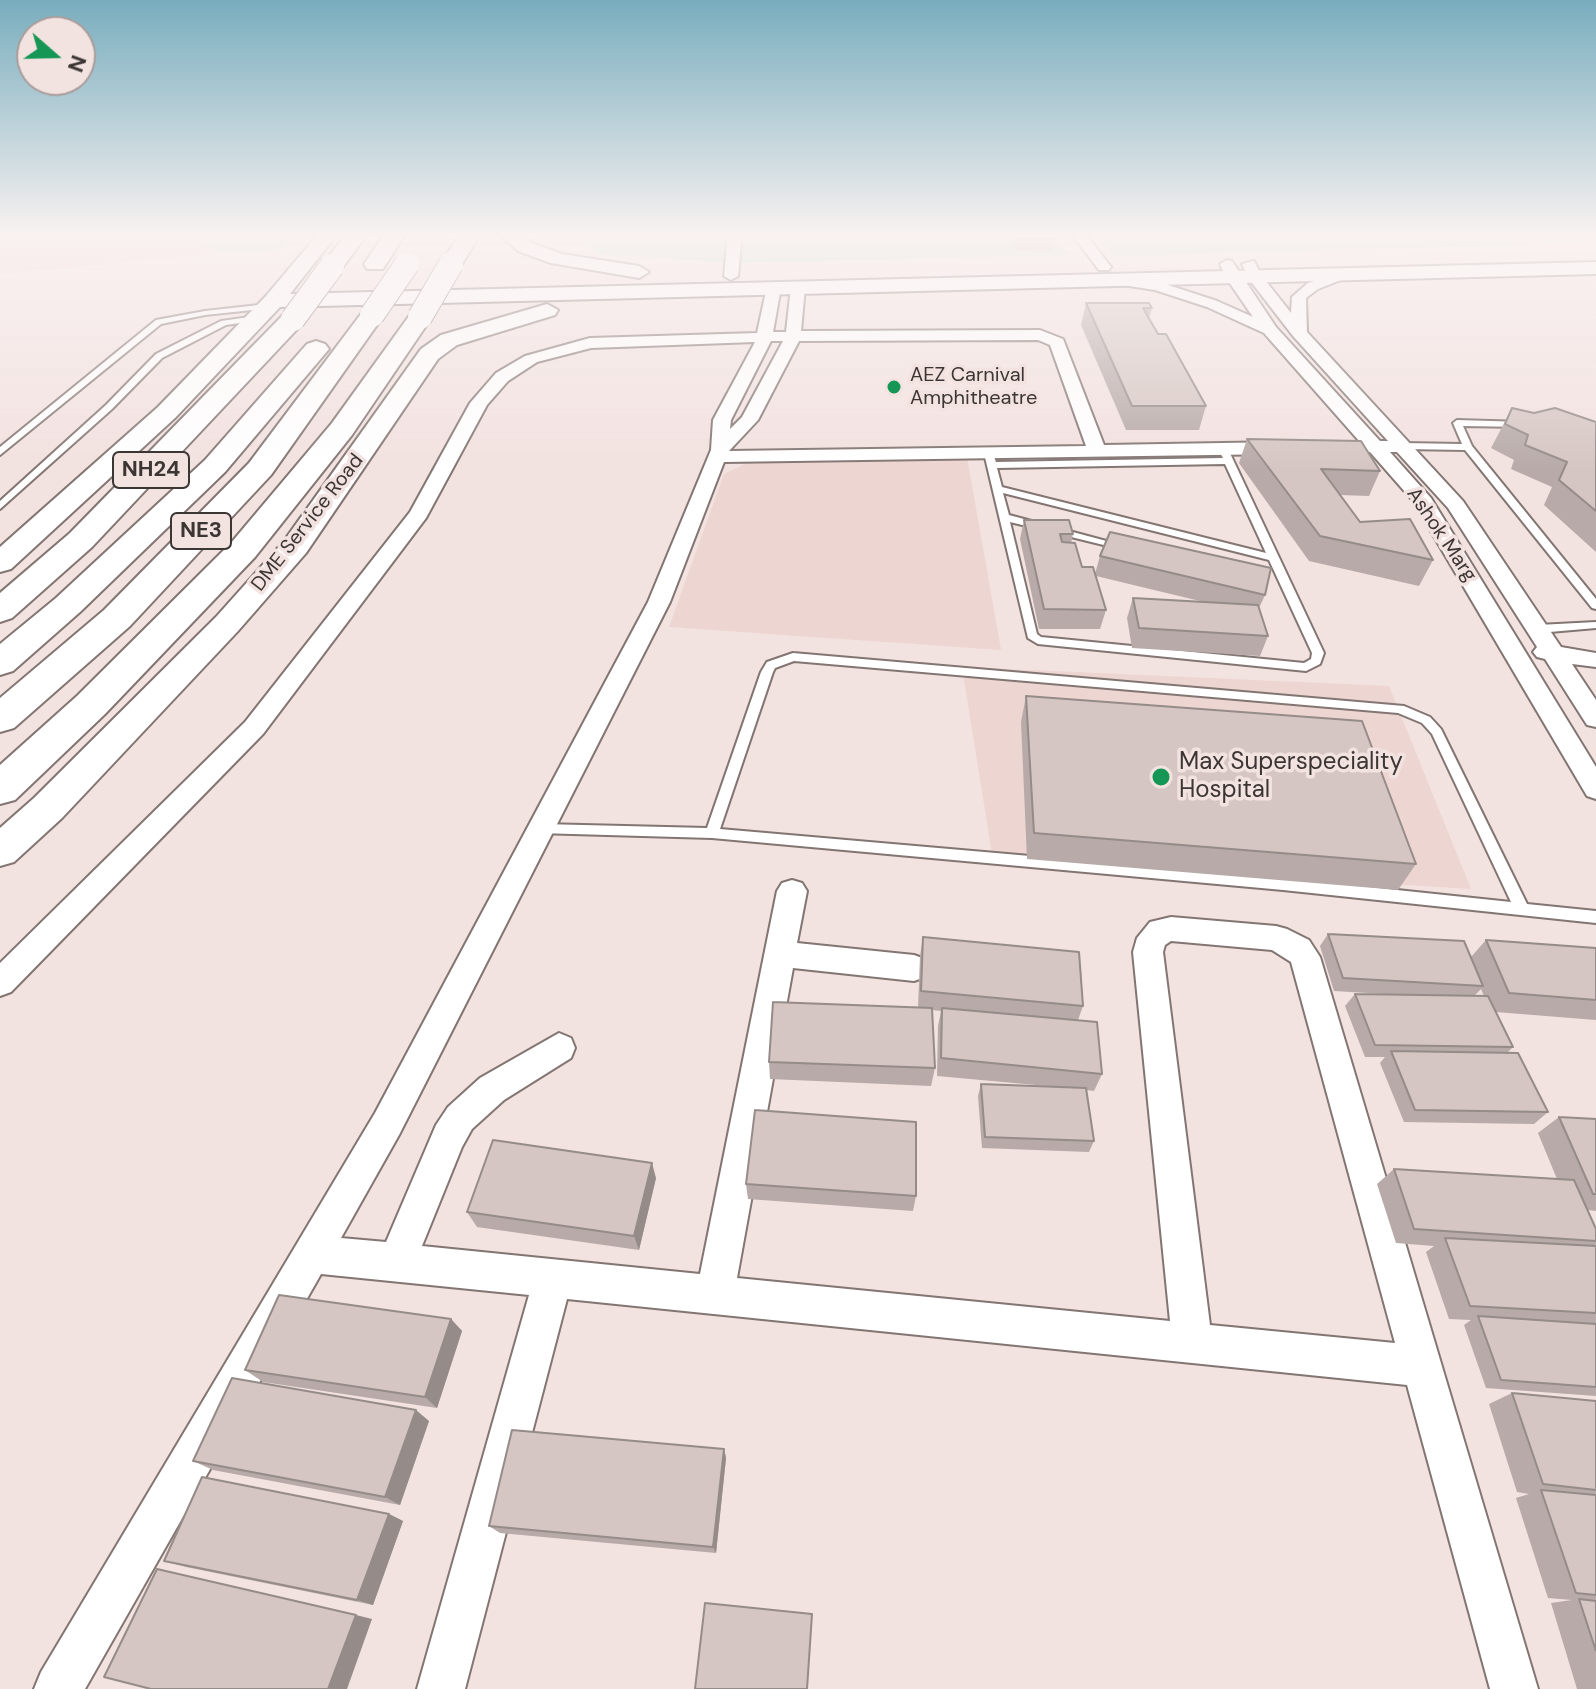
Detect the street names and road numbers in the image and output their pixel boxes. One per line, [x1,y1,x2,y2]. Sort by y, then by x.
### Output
street label: DME Service Road [247,450,369,596]
road number: NH24 [113,452,189,488]
street label: Ashok Marg [1401,483,1481,587]
road number: NE3 [171,513,231,549]

